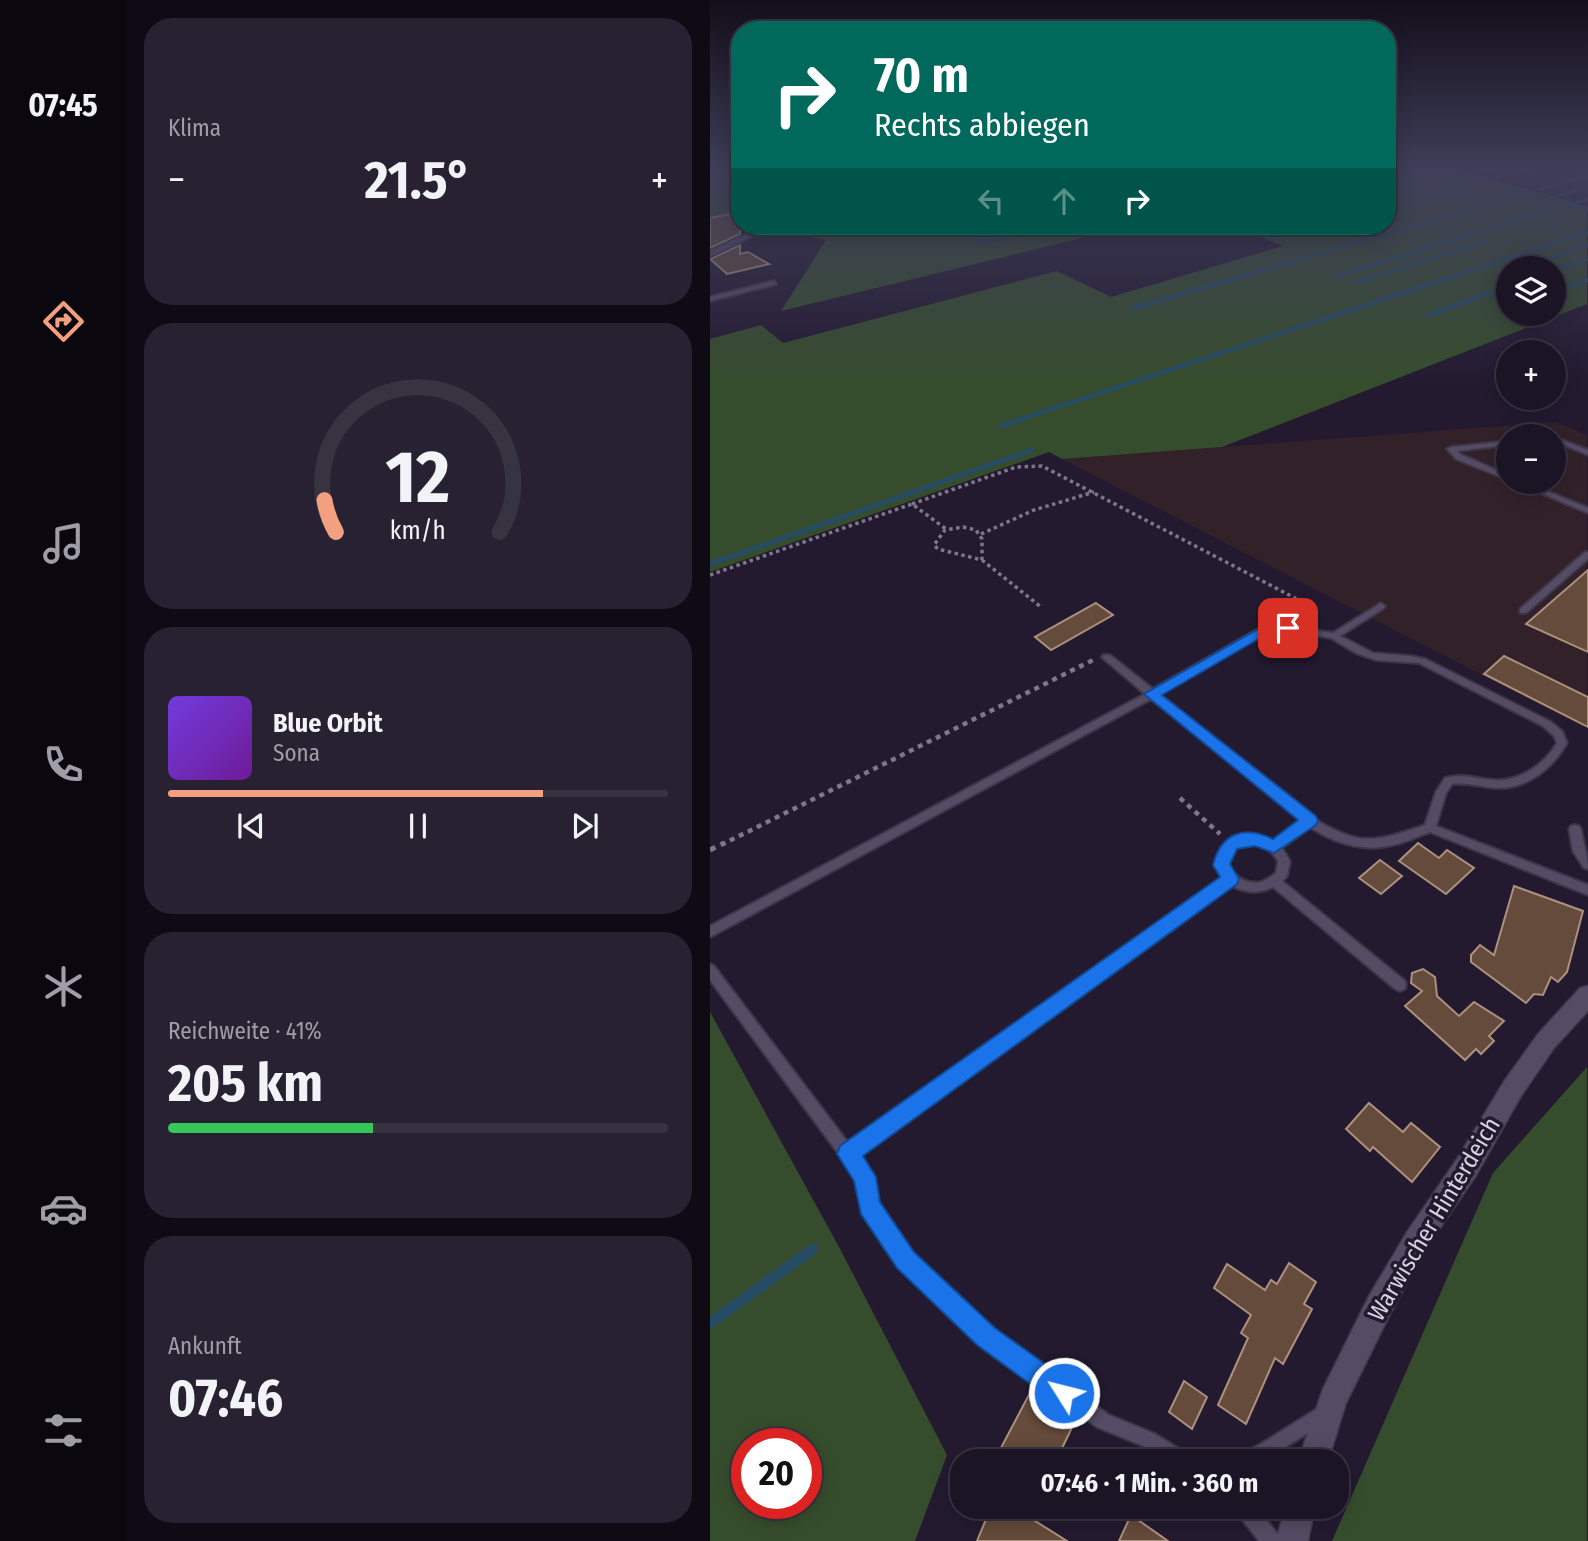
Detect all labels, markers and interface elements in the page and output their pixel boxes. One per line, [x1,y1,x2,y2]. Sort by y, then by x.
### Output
text: 70 m [874,46,969,105]
icon: right [759,49,850,140]
text: 07:45 [28,86,98,124]
text: Rechts abbiegen [874,106,1090,144]
text: Klima [168,114,221,142]
text: 21.5° [364,149,471,212]
text: − [168,157,185,203]
text: + [651,157,668,203]
icon: left [972,182,1010,220]
icon: ahead [1045,182,1083,220]
icon: right [1118,182,1156,220]
map controls [1496,256,1566,494]
button: layers [1496,256,1566,326]
icon: directions [39,297,88,346]
button: + [1496,340,1566,410]
button: − [1496,424,1566,494]
text: 12 [386,434,450,521]
text: km/h [390,516,446,546]
icon: music [39,519,88,568]
pin [1258,598,1318,658]
icon: arrive [1269,609,1307,647]
text: Blue Orbit [273,708,383,739]
text: Sona [273,739,320,767]
icon: phone [39,740,88,789]
icon: previous [232,807,270,845]
icon: pause [399,807,437,845]
icon: next [566,807,604,845]
icon: climate [39,962,88,1011]
text: Reichweite · 41% [168,1017,322,1045]
text: 205 km [168,1052,323,1115]
street label: Warwischer Hinterdeich [1362,1112,1506,1326]
icon: car [39,1184,88,1233]
text: Ankunft [168,1332,242,1360]
position arrow [1027,1356,1101,1430]
text: 07:46 [168,1367,283,1430]
icon: filters [39,1406,88,1455]
speed limit sign: 20 [731,1428,822,1519]
text: 07:46 · 1 Min. · 360 m [1041,1468,1258,1499]

